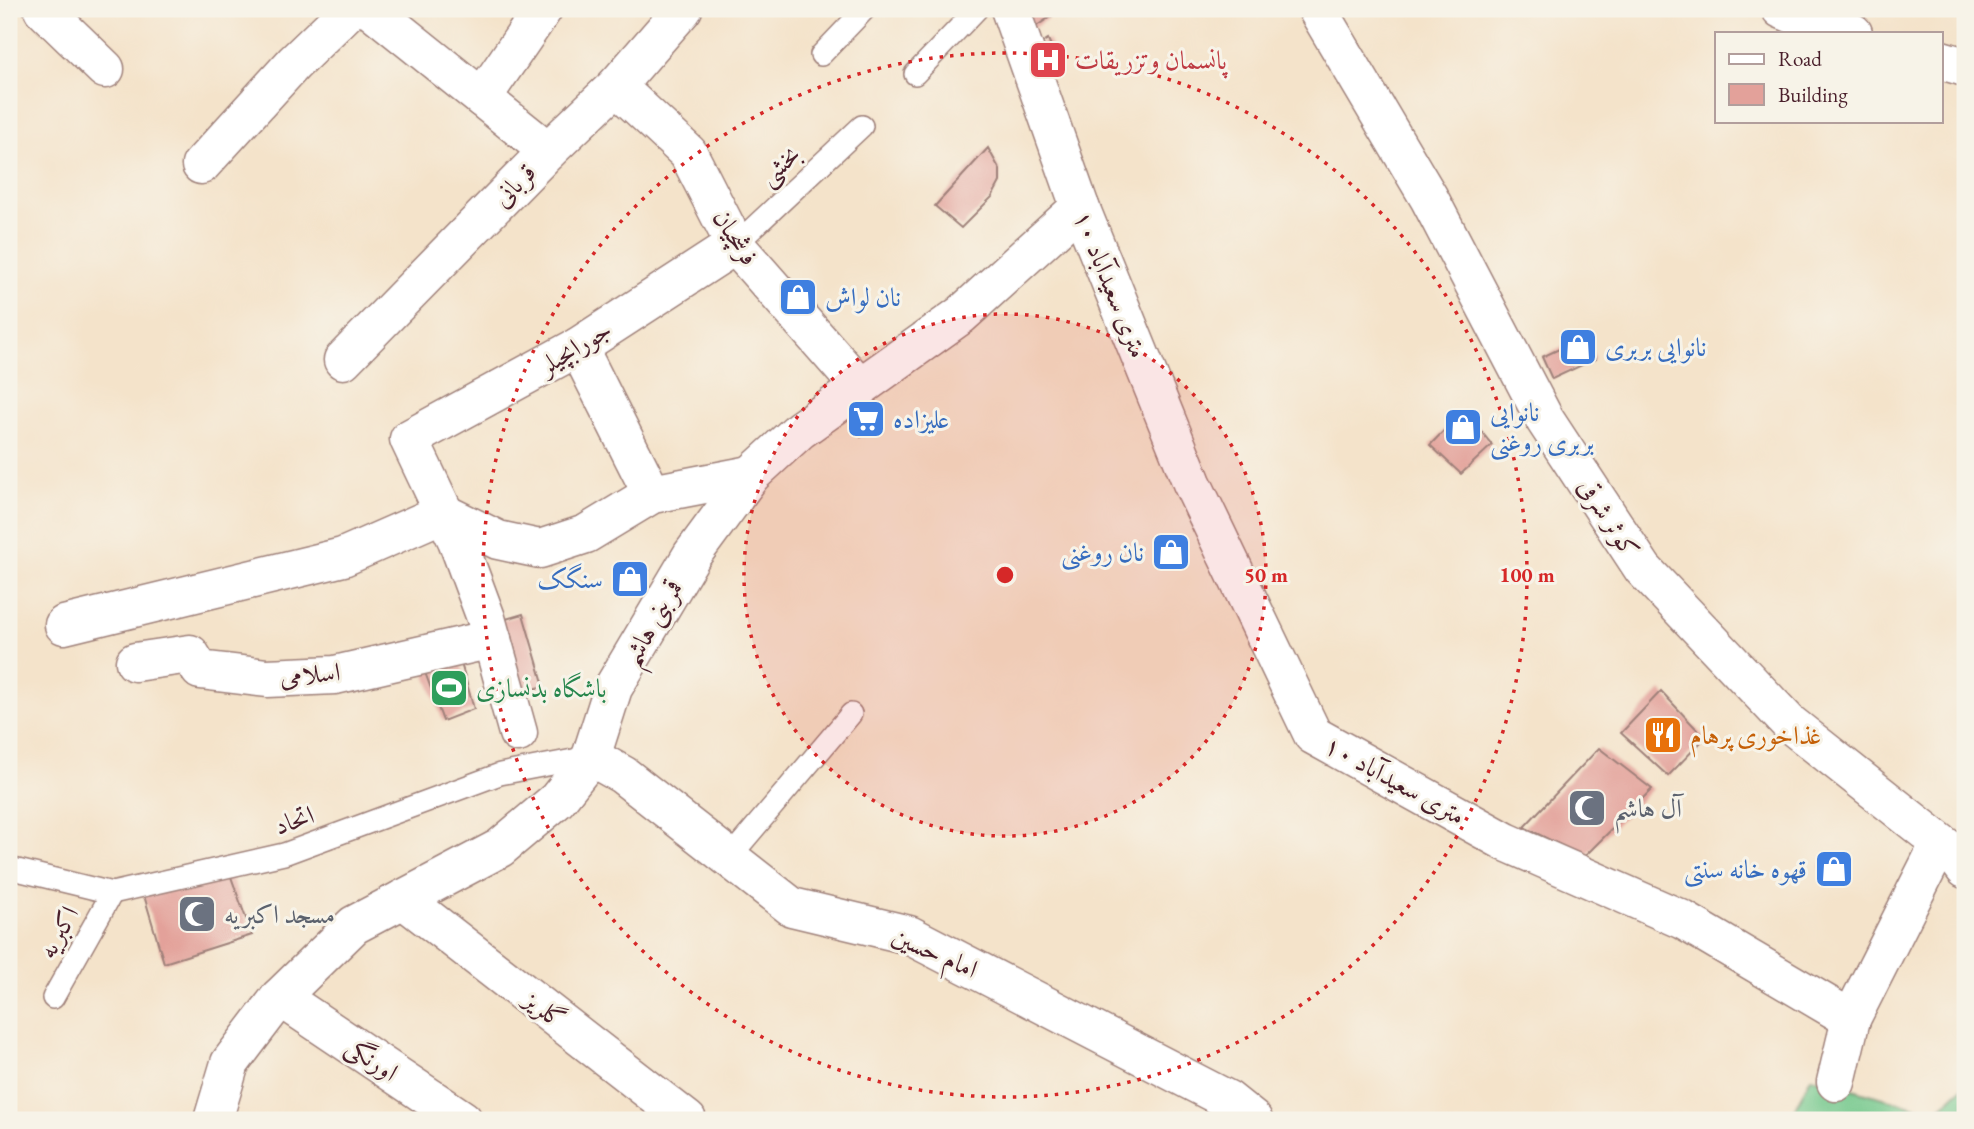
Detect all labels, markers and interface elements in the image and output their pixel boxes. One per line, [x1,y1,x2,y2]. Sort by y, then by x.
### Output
legend [1715,32,1942,122]
hospital icon: پانسمان وتزریقات [1027,39,1069,81]
place label: پانسمان وتزریقات [1075,43,1228,79]
text: Road [1778,45,1822,72]
text: Building [1778,81,1848,108]
street label: بخشی [751,137,809,194]
street label: قربانی [485,156,543,214]
street label: فرشچیان [704,202,767,272]
street label: ۱۰ متری سعیدآباد [1066,205,1156,363]
shop icon: نان لواش [777,276,819,318]
place label: نان لواش [825,280,901,314]
street label: جورابچیلر [530,312,618,384]
shop icon: نانوایی بربری [1557,326,1599,368]
place label: نانوایی بربری [1605,330,1706,364]
place label: نانوایی بربری روغنی [1490,395,1594,461]
supermarket icon: علیزاده [845,398,887,440]
place label: علیزاده [893,402,949,436]
shop icon: نانوایی بربری روغنی [1442,406,1484,448]
street label: کوثر شرقی [1571,471,1647,565]
shop icon: نان روغنی [1150,531,1192,573]
place label: نان روغنی [1061,535,1144,571]
shop icon: سنگک [609,558,651,600]
text: 50 m [1244,561,1288,588]
text: 100 m [1499,561,1555,588]
place label: سنگک [537,562,603,596]
centre of rings [993,563,1017,587]
street label: قمربنی هاشم [614,574,698,677]
street label: اسلامی [278,654,342,694]
sports icon: باشگاه بدنسازی [428,667,470,709]
place label: باشگاه بدنسازی [476,671,607,705]
restaurant icon: غذاخوری پرهام [1642,714,1684,756]
place label: غذاخوری پرهام [1690,718,1821,758]
street label: ۱۰ متری سعیدآباد [1318,727,1472,833]
mosque icon: آل هاشم [1566,787,1608,829]
place label: آل هاشم [1614,791,1684,834]
street label: اتحاد [270,797,318,843]
shop icon: قهوه خانه سنتی [1813,848,1855,890]
place label: قهوه خانه سنتی [1684,852,1807,888]
mosque icon: مسجد اکبریه [176,893,218,935]
place label: مسجد اکبریه [224,897,335,931]
street label: اکبریه [30,900,86,964]
street label: امام حسین [884,918,983,991]
street label: گلریز [515,980,573,1036]
street label: اورنگی [339,1029,405,1090]

